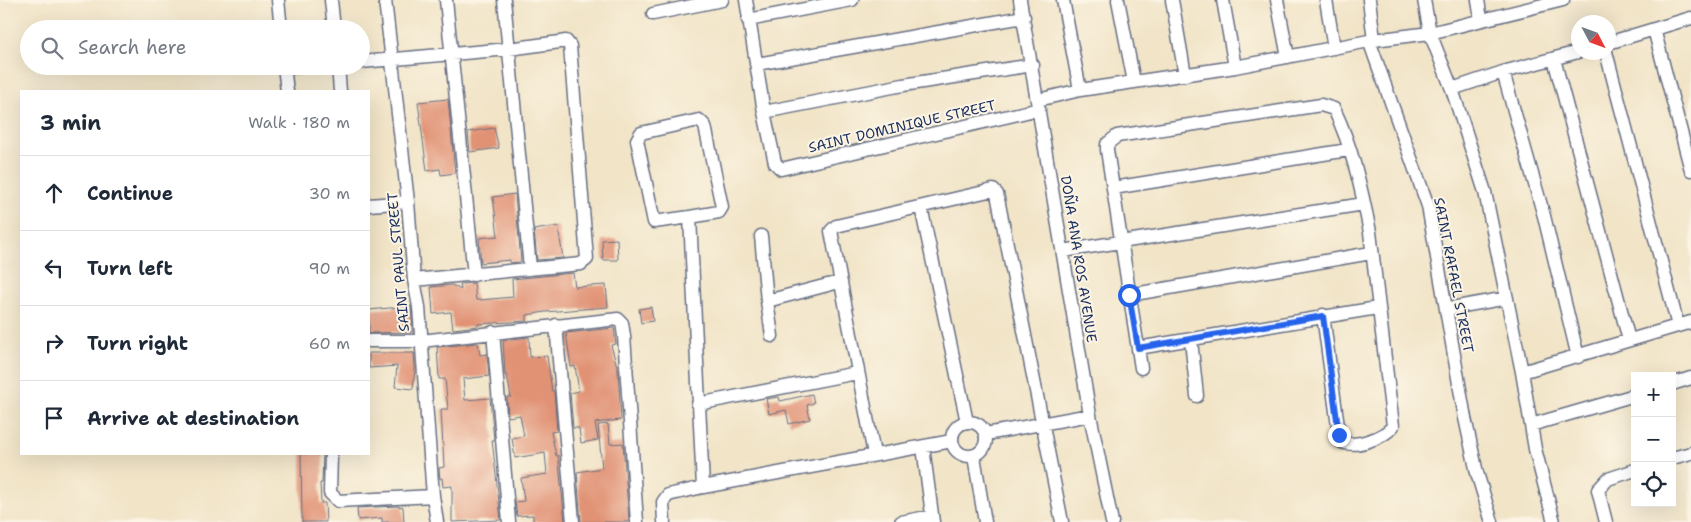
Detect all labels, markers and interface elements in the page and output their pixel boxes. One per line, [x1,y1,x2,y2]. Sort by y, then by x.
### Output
north arrow [1571,15,1616,60]
search box [20,20,370,75]
icon: search [38,34,66,62]
text: Search here [78,35,187,60]
street label: SAINT DOMINIQUE STREET [807,96,998,156]
text: 3 min [40,109,101,137]
text: Walk · 180 m [248,112,350,133]
street label: DOÑA ANA ROS AVENUE [1057,174,1102,344]
icon: ahead [40,179,68,207]
text: Continue [87,181,173,206]
text: 30 m [309,183,350,204]
street label: SAINT PAUL STREET [383,191,413,332]
street label: SAINT RAFAEL STREET [1430,196,1478,355]
icon: left [40,254,68,282]
text: Turn left [87,256,173,281]
text: 90 m [309,258,350,279]
route start [1118,284,1141,307]
icon: right [40,329,68,357]
text: Turn right [87,331,188,356]
text: 60 m [309,333,350,354]
map controls [1631,372,1676,507]
button: + [1631,372,1676,417]
icon: arrive [40,404,68,432]
text: Arrive at destination [87,406,299,431]
button: − [1631,417,1676,462]
route end [1328,424,1351,447]
button: locate [1631,462,1676,507]

